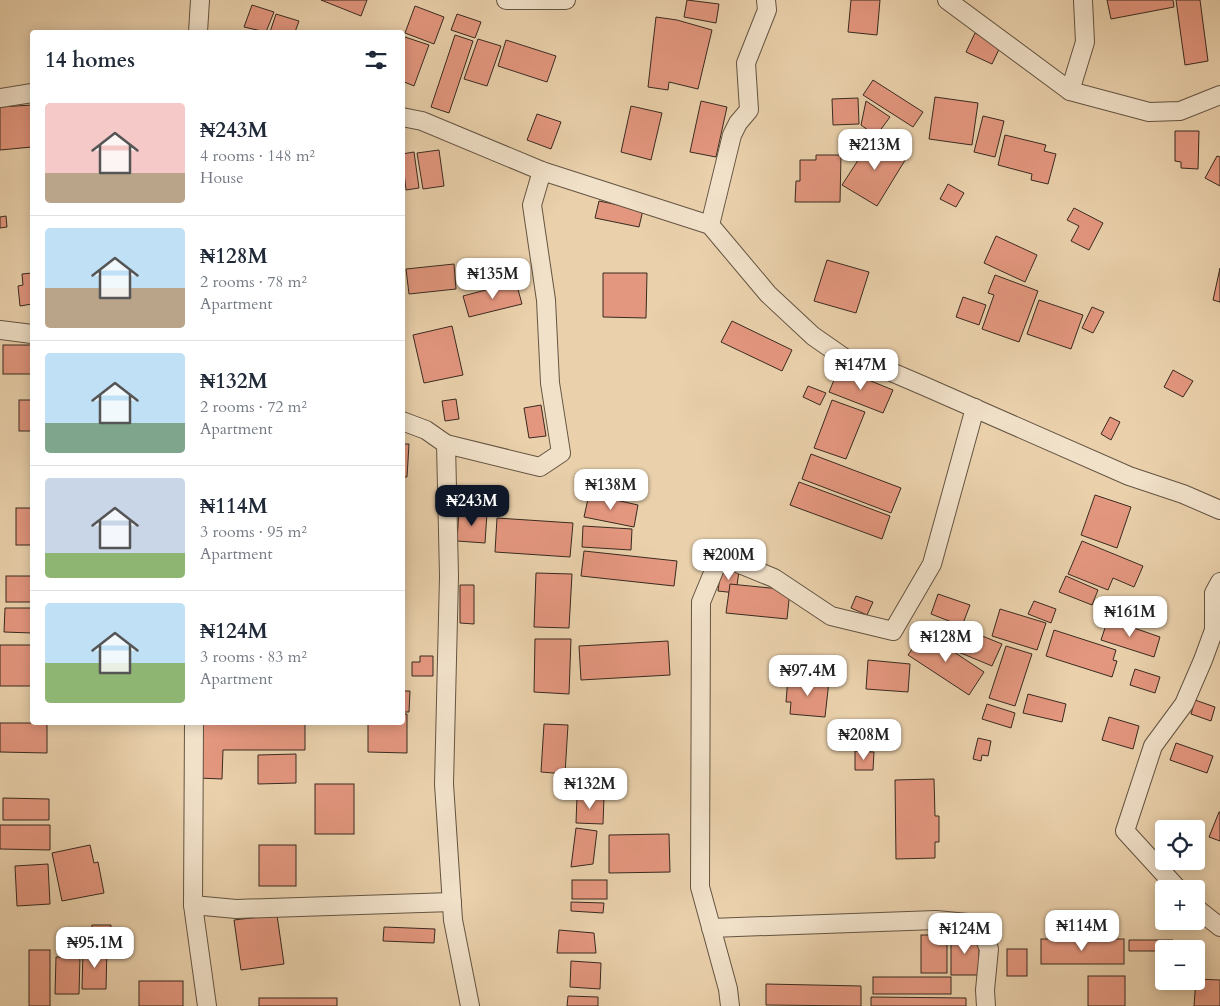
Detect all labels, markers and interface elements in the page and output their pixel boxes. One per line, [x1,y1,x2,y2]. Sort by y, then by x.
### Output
text: 14 homes [45,46,135,75]
icon: filters [362,46,390,74]
text: ₦243M [200,116,268,145]
icon: home [85,123,145,183]
pin: ₦213M [840,128,910,171]
text: ₦213M [849,134,901,156]
text: 4 rooms · 148 m² [200,145,315,167]
text: House [200,167,243,189]
text: ₦128M [200,242,268,271]
icon: home [85,248,145,308]
pin: ₦135M [458,258,528,300]
text: ₦135M [467,263,519,285]
text: 2 rooms · 78 m² [200,271,307,293]
text: Apartment [200,293,273,315]
pin: ₦147M [826,348,896,391]
text: ₦147M [835,354,887,376]
text: ₦132M [200,367,268,396]
icon: home [85,373,145,433]
text: 2 rooms · 72 m² [200,396,307,418]
text: Apartment [200,418,273,440]
pin: ₦138M [576,468,646,511]
text: ₦138M [585,474,637,496]
pin: ₦243M [437,484,507,527]
text: ₦243M [446,490,498,512]
text: ₦114M [200,492,268,521]
icon: home [85,498,145,558]
text: 3 rooms · 95 m² [200,521,307,543]
pin: ₦200M [694,538,764,581]
text: Apartment [200,543,273,565]
text: ₦200M [703,544,755,566]
pin: ₦161M [1095,596,1165,638]
text: ₦161M [1104,601,1156,623]
text: ₦124M [200,617,268,646]
pin: ₦128M [911,620,981,663]
icon: home [85,623,145,683]
text: ₦128M [920,626,972,648]
text: 3 rooms · 83 m² [200,646,307,668]
pin: ₦97.4M [767,654,849,697]
text: ₦97.4M [780,660,836,682]
text: Apartment [200,668,273,690]
pin: ₦208M [829,718,899,761]
text: ₦208M [838,724,890,746]
pin: ₦132M [555,768,625,810]
text: ₦132M [564,773,616,795]
map controls [1155,820,1205,990]
button: locate [1155,820,1205,870]
button: + [1155,880,1205,930]
pin: ₦114M [1047,910,1117,952]
pin: ₦124M [930,912,1000,955]
text: ₦114M [1056,915,1108,937]
text: ₦124M [939,918,991,940]
pin: ₦95.1M [54,926,136,969]
text: ₦95.1M [67,932,123,954]
button: − [1155,940,1205,990]

